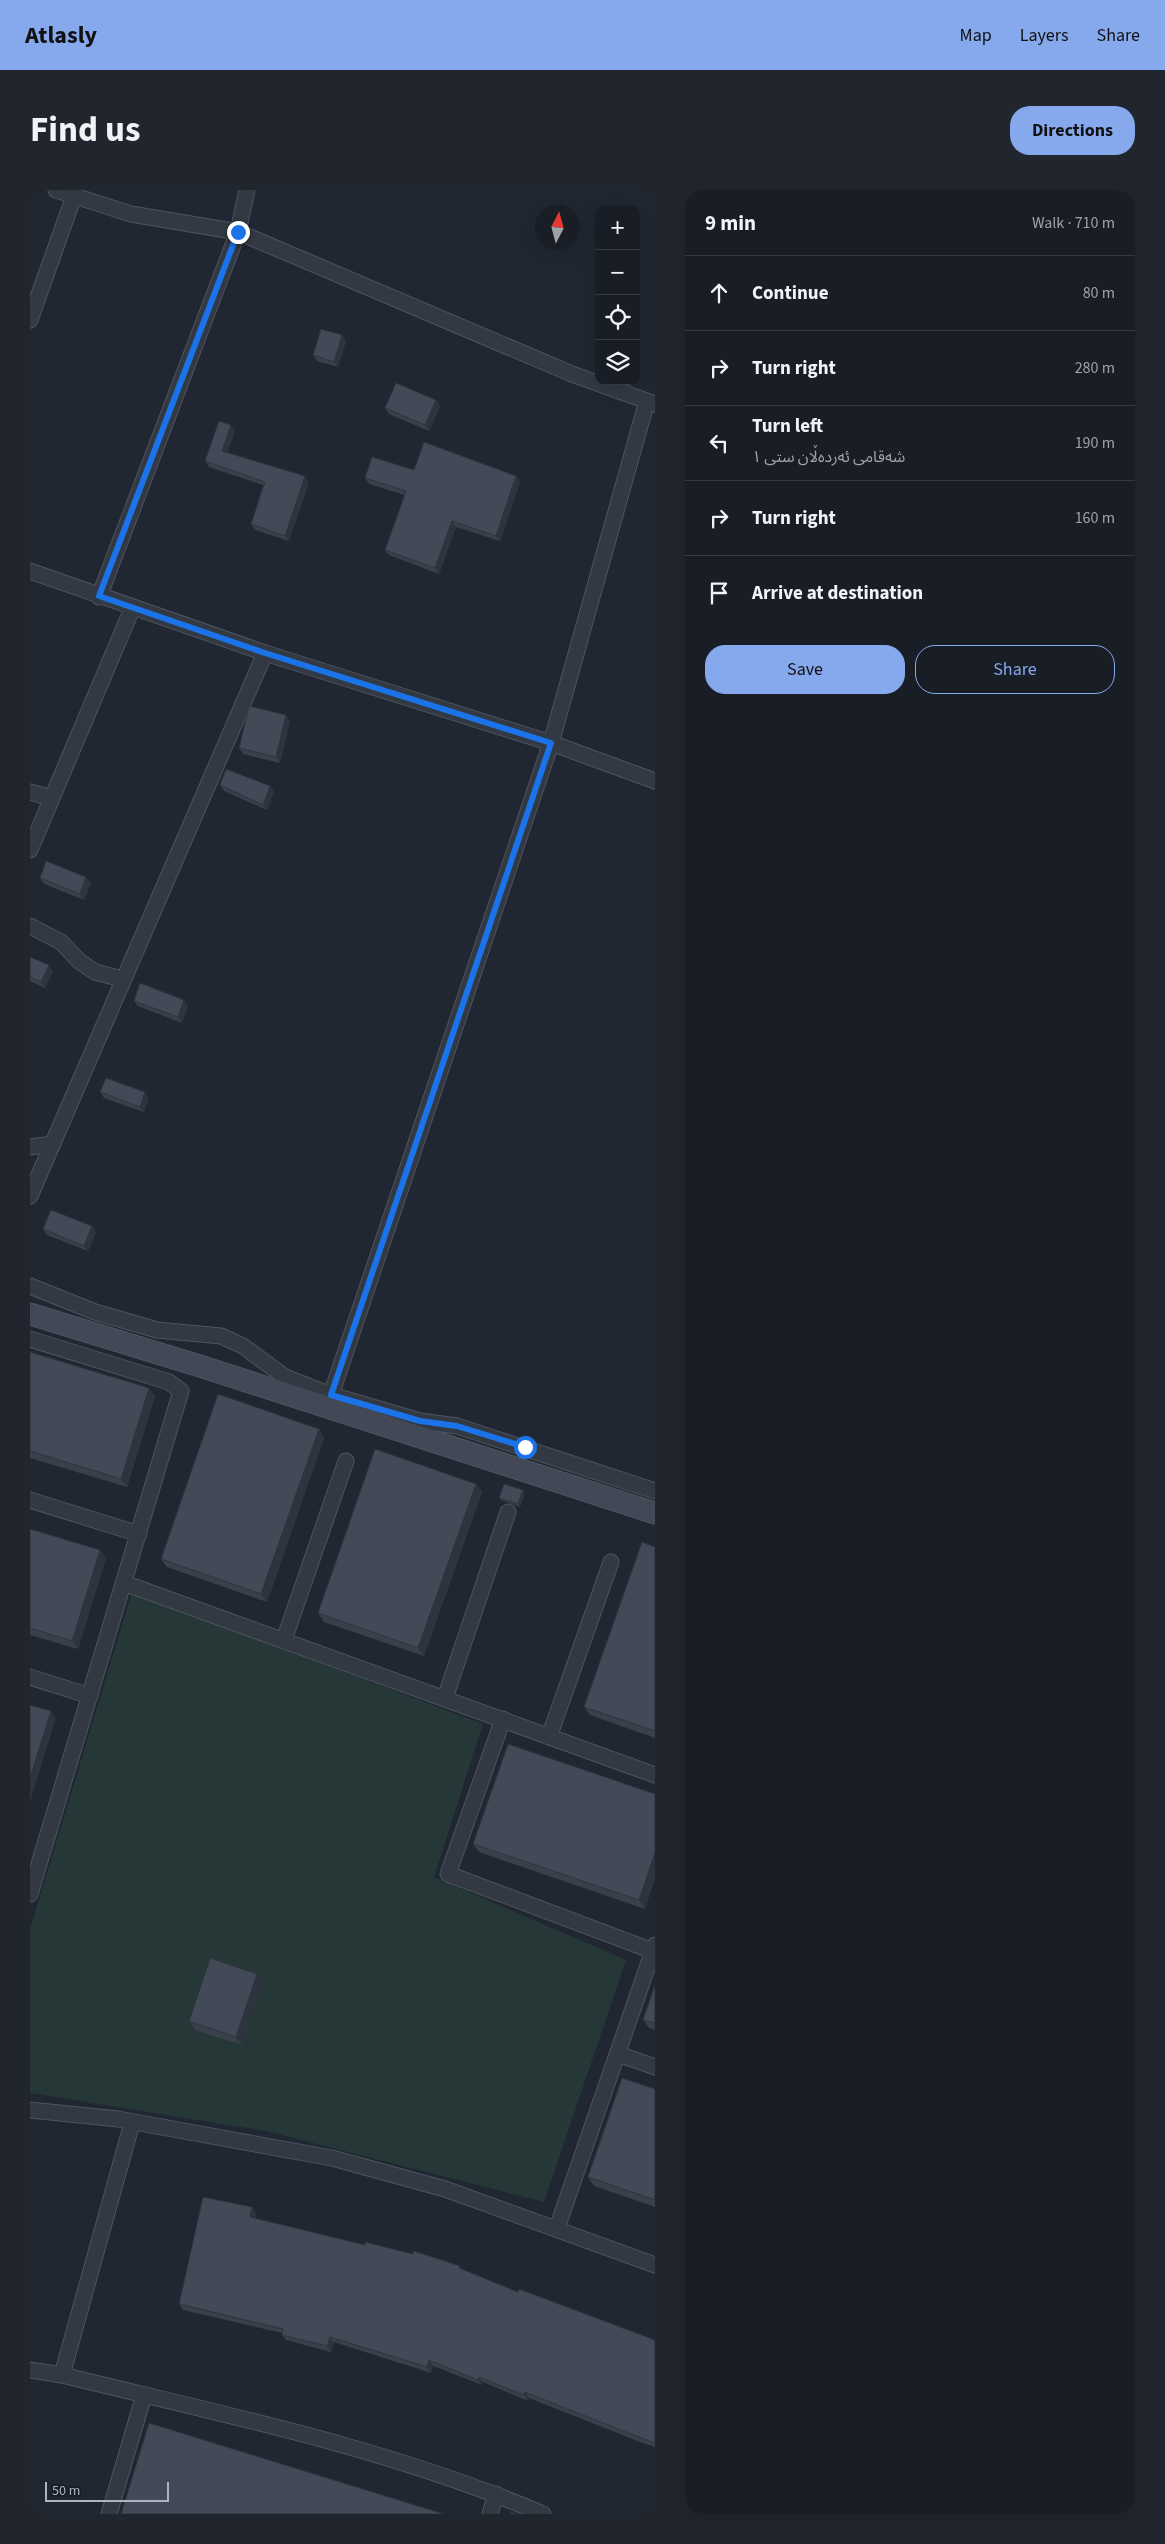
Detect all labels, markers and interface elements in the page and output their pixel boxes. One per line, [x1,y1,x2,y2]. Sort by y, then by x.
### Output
text: Atlasly [25,18,97,53]
text: Map [960,23,992,48]
text: Layers [1020,23,1069,48]
text: Share [1097,23,1140,48]
text: Find us [30,105,140,155]
button: Directions [1010,106,1135,155]
north arrow [535,205,580,250]
map controls [595,205,640,385]
button: + [595,205,640,250]
text: 9 min [705,208,756,238]
text: Walk · 710 m [1032,212,1115,234]
route end [227,221,250,244]
button: − [595,250,640,295]
icon: ahead [705,279,733,307]
text: Continue [752,280,829,307]
text: 80 m [1083,282,1115,304]
button: locate [595,295,640,340]
button: layers [595,340,640,385]
icon: right [705,354,733,382]
text: Turn right [752,355,836,382]
text: 280 m [1075,357,1115,379]
text: Turn left [752,413,823,440]
icon: left [705,429,733,457]
text: 190 m [1075,432,1115,454]
text: شەقامی ئەردەڵان ستی ١ [752,446,905,468]
icon: right [705,504,733,532]
text: Turn right [752,505,836,532]
text: 160 m [1075,507,1115,529]
icon: arrive [705,579,733,607]
text: Arrive at destination [752,580,923,607]
button: Save [705,645,905,694]
button: Share [915,645,1115,694]
route start [514,1436,537,1459]
scale bar [45,2479,169,2502]
text: 50 m [52,2481,80,2501]

